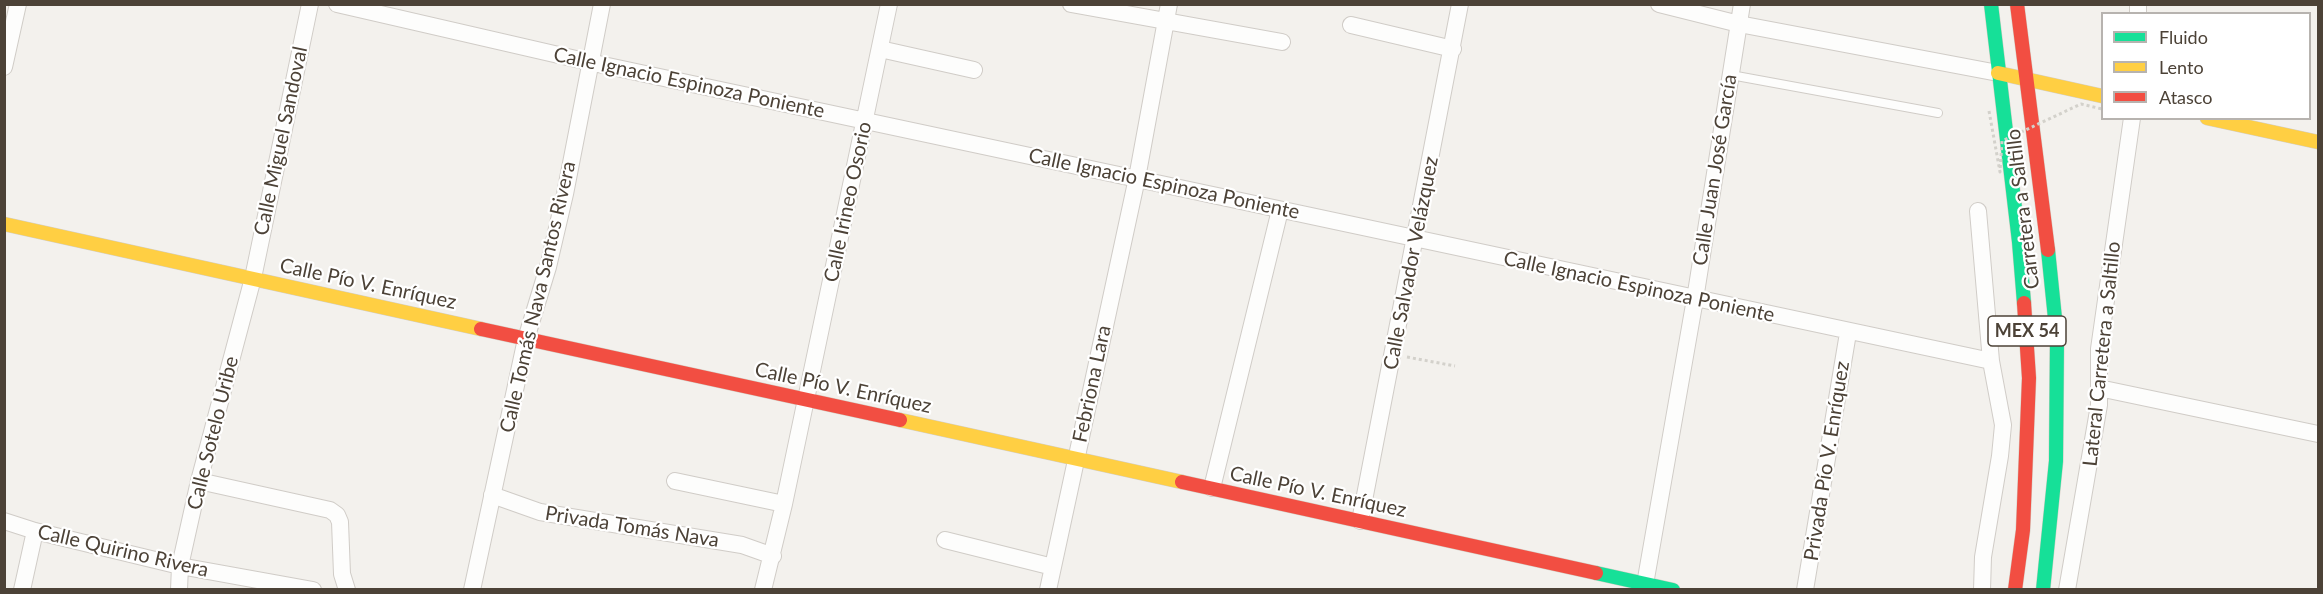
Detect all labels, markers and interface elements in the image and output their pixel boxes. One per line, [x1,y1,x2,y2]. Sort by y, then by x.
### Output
legend [2101,12,2311,120]
text: Fluido [2159,26,2208,48]
street label: Calle Ignacio Espinoza Poniente [551,43,827,123]
street label: Calle Miguel Sandoval [249,44,313,238]
text: Lento [2159,56,2204,78]
street label: Calle Juan José García [1688,73,1742,267]
text: Atasco [2159,86,2212,108]
street label: Calle Irineo Osorio [819,120,877,284]
street label: Carretera a Saltillo [2001,127,2045,291]
street label: Calle Ignacio Espinoza Poniente [1026,144,1302,224]
street label: Calle Salvador Velázquez [1379,154,1443,372]
street label: Calle Tomás Nava Santos Rivera [495,159,581,435]
street label: Lateral Carretera a Saltillo [2078,240,2126,468]
street label: Calle Ignacio Espinoza Poniente [1501,247,1777,327]
street label: Calle Pío V. Enríquez [277,254,459,314]
road number: MEX 54 [1988,316,2066,346]
street label: Febriona Lara [1068,323,1116,445]
street label: Calle Sotelo Uribe [182,354,244,512]
street label: Calle Pío V. Enríquez [752,358,934,418]
street label: Privada Pío V. Enríquez [1799,359,1855,563]
street label: Calle Pío V. Enríquez [1227,462,1409,522]
street label: Privada Tomás Nava [543,501,721,553]
street label: Calle Quirino Rivera [35,520,211,582]

